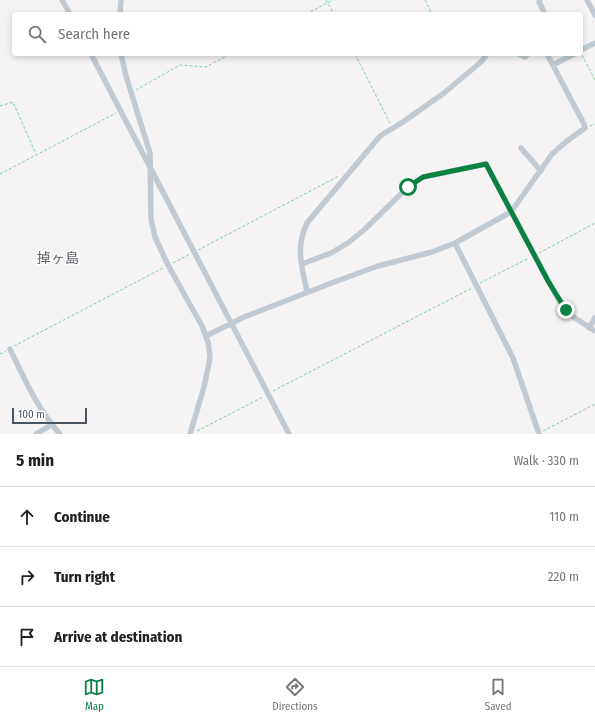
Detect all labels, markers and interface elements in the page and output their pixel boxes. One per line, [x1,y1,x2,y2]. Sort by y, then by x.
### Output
search box [12,12,583,56]
icon: search [26,23,48,45]
text: Search here [58,25,130,43]
route start [399,178,417,196]
district label: 掉ヶ島 [37,250,79,267]
route end [557,301,575,319]
scale bar [12,406,87,425]
text: 100 m [18,408,45,421]
text: 5 min [16,450,54,471]
text: Walk · 330 m [514,453,579,468]
icon: ahead [16,506,38,528]
text: Continue [54,508,110,526]
text: 110 m [549,509,579,524]
icon: right [16,566,38,588]
text: Turn right [54,568,115,586]
text: 220 m [548,569,579,584]
icon: arrive [16,626,38,648]
text: Arrive at destination [54,628,182,646]
tab: Map [83,676,105,713]
tab: Directions [272,676,318,713]
tab: Saved [485,676,512,713]

